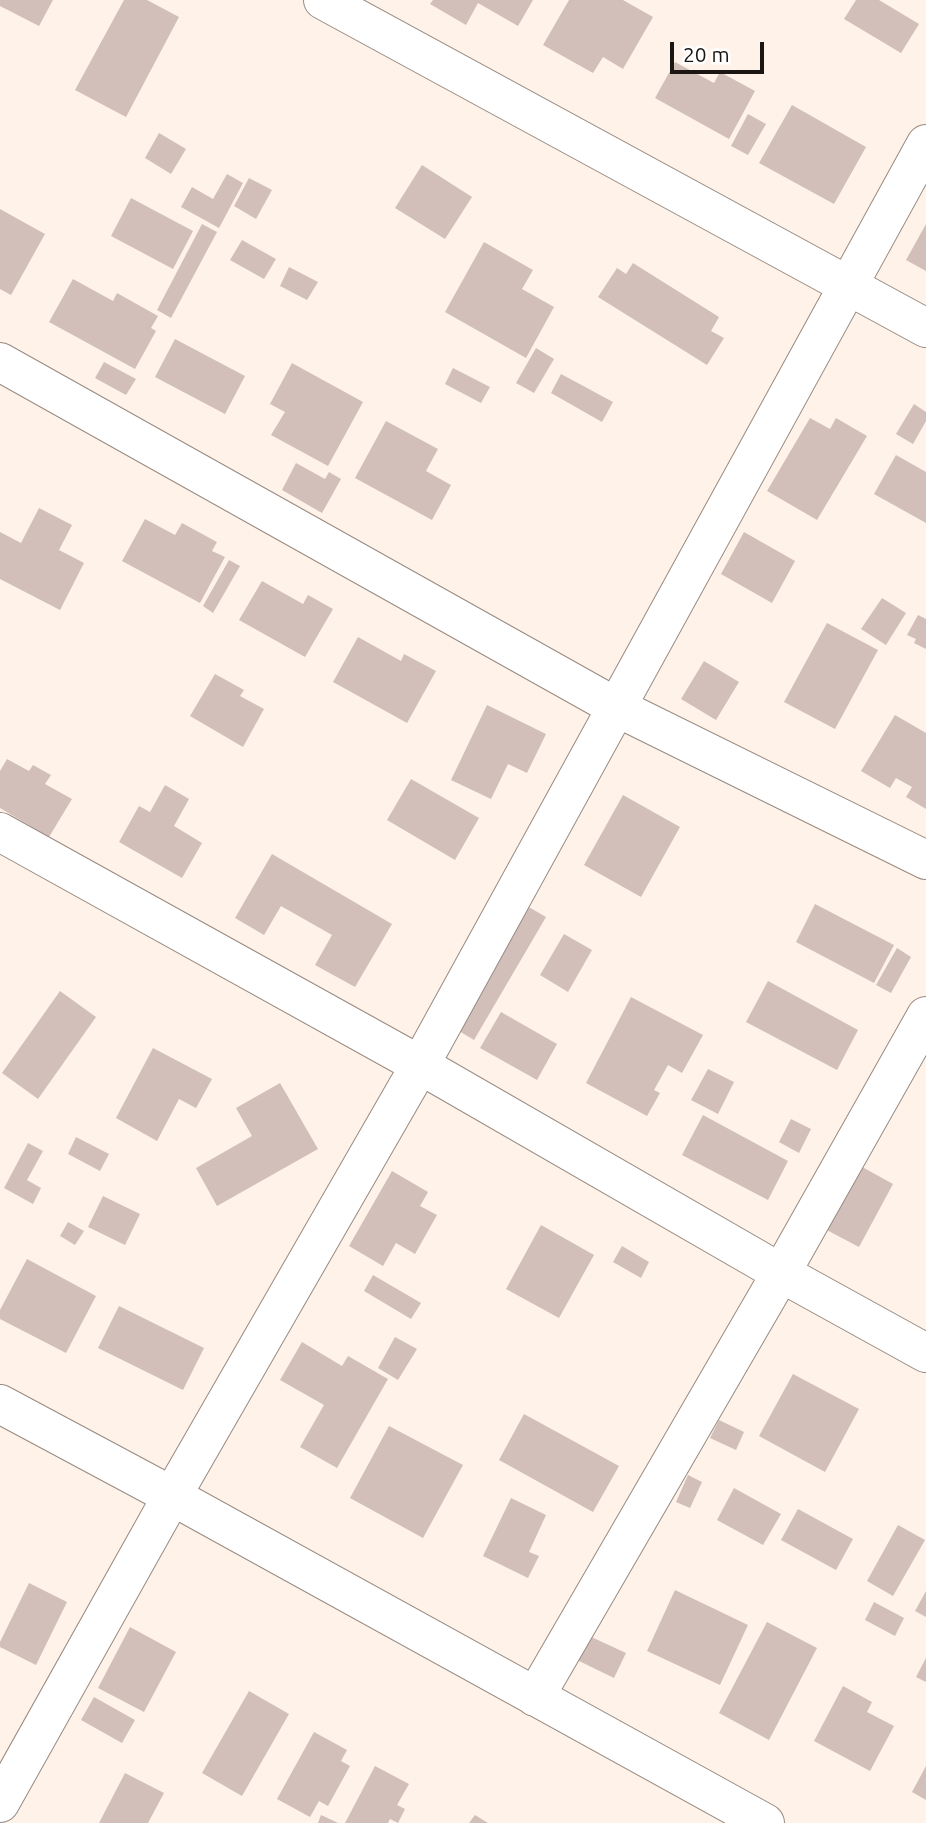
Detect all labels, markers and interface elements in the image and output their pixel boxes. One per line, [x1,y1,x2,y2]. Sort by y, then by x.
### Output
scale bar [674,28,768,72]
text: 20 m [683,42,730,66]

